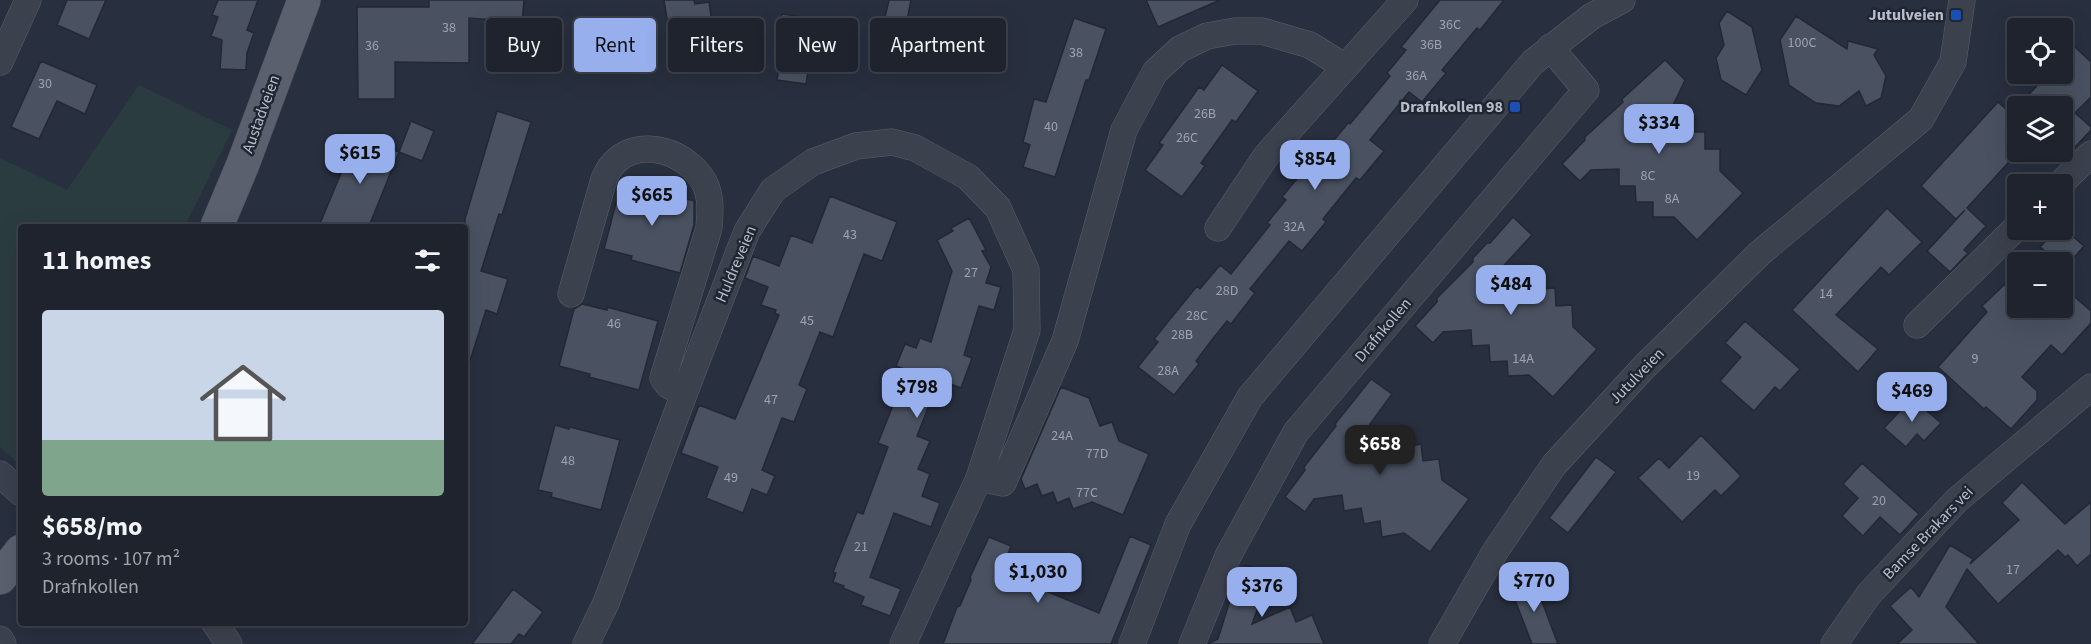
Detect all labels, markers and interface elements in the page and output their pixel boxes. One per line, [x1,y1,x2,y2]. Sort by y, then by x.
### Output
place label: Jutulveien [1869,4,1944,26]
marker: Jutulveien [1949,8,1963,22]
house number: 36C [1439,15,1461,35]
house number: 38 [442,18,456,38]
chip: Buy [486,18,562,72]
chip: Rent [574,18,656,72]
chip: Filters [668,18,764,72]
chip: New [776,18,858,72]
chip: Apartment [870,18,1006,72]
map controls [2007,18,2073,318]
button: locate [2007,18,2073,84]
house number: 100C [1788,33,1816,53]
house number: 36B [1420,35,1442,55]
house number: 36 [365,36,379,56]
house number: 38 [1069,43,1083,63]
house number: 36A [1405,66,1427,86]
street label: Austadveien [237,72,285,156]
house number: 30 [38,74,52,94]
place label: Drafnkollen 98 [1400,96,1503,118]
button: layers [2007,96,2073,162]
marker: Drafnkollen 98 [1508,100,1522,114]
house number: 26B [1194,104,1216,124]
pin: $334 [1623,104,1695,155]
text: $334 [1638,109,1680,137]
house number: 40 [1044,117,1058,137]
house number: 26C [1176,128,1198,148]
pin: $615 [324,134,396,185]
text: $615 [339,139,381,167]
pin: $854 [1279,140,1351,191]
text: $854 [1294,145,1336,173]
house number: 8C [1641,166,1655,186]
button: + [2007,174,2073,240]
pin: $665 [616,176,688,227]
text: $665 [631,181,673,209]
house number: 8A [1665,189,1680,209]
house number: 32A [1283,217,1305,237]
street label: Huldreveien [710,222,762,306]
house number: 43 [843,225,857,245]
text: 11 homes [42,242,151,279]
icon: filters [411,244,444,277]
button: − [2007,252,2073,318]
house number: 27 [964,263,978,283]
pin: $484 [1475,265,1547,316]
text: $484 [1490,270,1532,298]
house number: 28D [1216,281,1238,301]
house number: 14 [1819,284,1833,304]
street label: Drafnkollen [1350,293,1416,367]
house number: 28C [1186,306,1208,326]
house number: 45 [800,311,814,331]
house number: 46 [607,314,621,334]
house number: 28B [1171,325,1193,345]
street label: Jutulveien [1605,343,1669,409]
icon: home [189,349,297,457]
house number: 14A [1512,349,1534,369]
house number: 9 [1972,349,1979,369]
house number: 28A [1157,361,1179,381]
pin: $798 [881,368,953,419]
pin: $469 [1876,372,1948,423]
text: $798 [896,373,938,401]
text: $469 [1891,377,1933,405]
house number: 47 [764,390,778,410]
pin: $658 [1344,425,1416,476]
house number: 24A [1051,426,1073,446]
text: $658 [1359,430,1401,458]
house number: 77D [1086,444,1108,464]
house number: 48 [561,451,575,471]
house number: 19 [1686,466,1700,486]
house number: 49 [724,468,738,488]
street label: Bamse Brakars vei [1878,482,1978,584]
house number: 77C [1076,483,1098,503]
house number: 20 [1872,491,1886,511]
text: $658/mo [42,508,142,545]
house number: 21 [854,537,868,557]
text: 3 rooms · 107 m² [42,545,180,573]
pin: $1,030 [989,553,1087,604]
text: $1,030 [1009,558,1067,586]
house number: 17 [2006,560,2020,580]
pin: $770 [1498,562,1570,613]
pin: $376 [1226,567,1298,618]
text: $770 [1513,567,1555,595]
text: $376 [1241,572,1283,600]
text: Drafnkollen [42,573,139,601]

